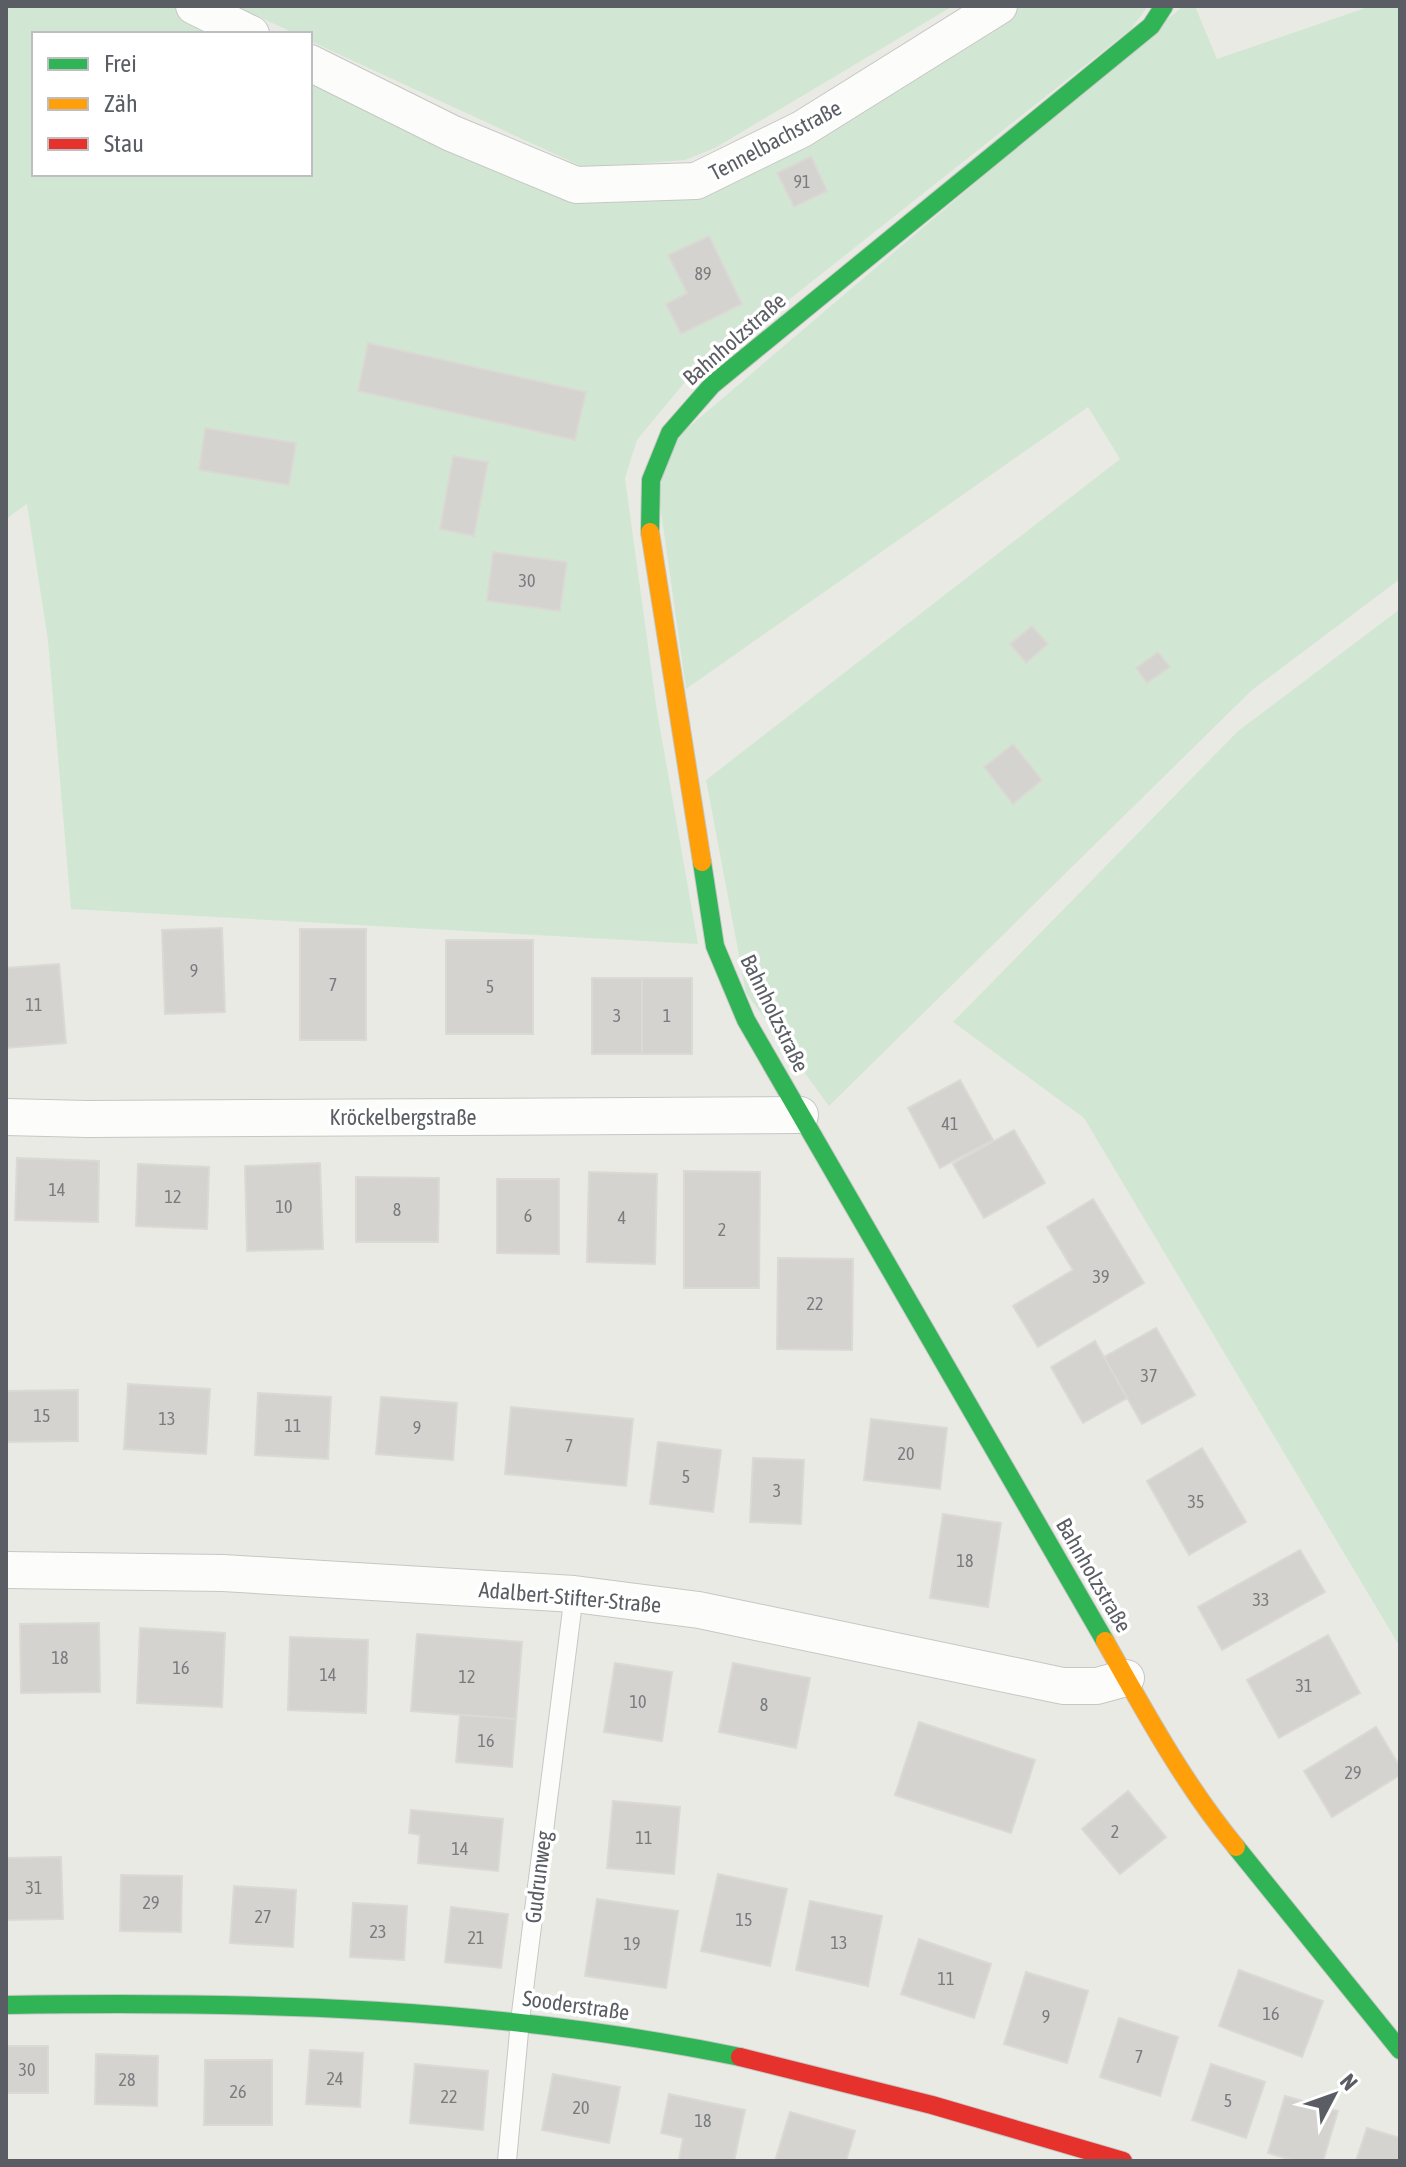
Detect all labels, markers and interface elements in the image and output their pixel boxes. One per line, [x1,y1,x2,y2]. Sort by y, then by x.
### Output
legend [32,32,312,176]
text: Frei [104,50,137,77]
text: Zäh [104,90,138,117]
street label: Tennelbachstraße [705,94,845,186]
text: Stau [104,130,144,157]
house number: 91 [794,171,810,192]
house number: 89 [695,263,711,284]
street label: Bahnholzstraße [677,287,791,391]
house number: 30 [519,570,535,591]
street label: Bahnholzstraße [735,950,815,1076]
house number: 9 [190,960,198,981]
house number: 7 [329,974,337,995]
house number: 5 [486,976,494,997]
house number: 11 [26,994,42,1015]
house number: 3 [613,1005,621,1026]
house number: 1 [663,1005,671,1026]
street label: Kröckelbergstraße [329,1104,477,1130]
house number: 41 [942,1113,958,1134]
house number: 14 [49,1179,65,1200]
house number: 12 [165,1186,181,1207]
house number: 10 [276,1196,292,1217]
house number: 8 [393,1199,401,1220]
house number: 6 [524,1205,532,1226]
house number: 4 [618,1207,626,1228]
house number: 2 [718,1219,726,1240]
house number: 39 [1093,1266,1109,1287]
house number: 22 [807,1293,823,1314]
house number: 37 [1141,1365,1157,1386]
house number: 15 [34,1405,50,1426]
house number: 13 [159,1408,175,1429]
house number: 11 [285,1415,301,1436]
house number: 9 [413,1417,421,1438]
house number: 7 [565,1435,573,1456]
house number: 20 [898,1443,914,1464]
house number: 5 [682,1466,690,1487]
house number: 3 [773,1480,781,1501]
house number: 35 [1188,1491,1204,1512]
street label: Bahnholzstraße [1051,1513,1137,1637]
house number: 18 [957,1550,973,1571]
street label: Adalbert-Stifter-Straße [478,1576,662,1618]
house number: 33 [1253,1589,1269,1610]
house number: 18 [52,1647,68,1668]
house number: 16 [173,1657,189,1678]
house number: 14 [320,1664,336,1685]
house number: 12 [459,1666,475,1687]
house number: 31 [1296,1675,1312,1696]
house number: 10 [630,1691,646,1712]
house number: 8 [760,1694,768,1715]
house number: 16 [478,1730,494,1751]
house number: 29 [1345,1762,1361,1783]
house number: 2 [1111,1821,1119,1842]
house number: 11 [636,1827,652,1848]
street label: Gudrunweg [519,1829,557,1925]
house number: 14 [452,1838,468,1859]
house number: 31 [26,1877,42,1898]
house number: 29 [143,1892,159,1913]
house number: 27 [255,1906,271,1927]
house number: 15 [736,1909,752,1930]
house number: 23 [370,1921,386,1942]
house number: 21 [468,1927,484,1948]
house number: 13 [831,1932,847,1953]
house number: 19 [624,1933,640,1954]
house number: 11 [938,1968,954,1989]
street label: Sooderstraße [521,1985,631,2025]
house number: 16 [1263,2003,1279,2024]
house number: 9 [1042,2006,1050,2027]
house number: 7 [1135,2046,1143,2067]
north arrow [1294,2055,1374,2135]
house number: 30 [19,2059,35,2080]
house number: 24 [327,2068,343,2089]
text: N [1335,2068,1363,2095]
house number: 28 [119,2069,135,2090]
house number: 26 [230,2081,246,2102]
house number: 22 [441,2086,457,2107]
house number: 5 [1224,2090,1232,2111]
house number: 20 [573,2097,589,2118]
house number: 18 [695,2110,711,2131]

